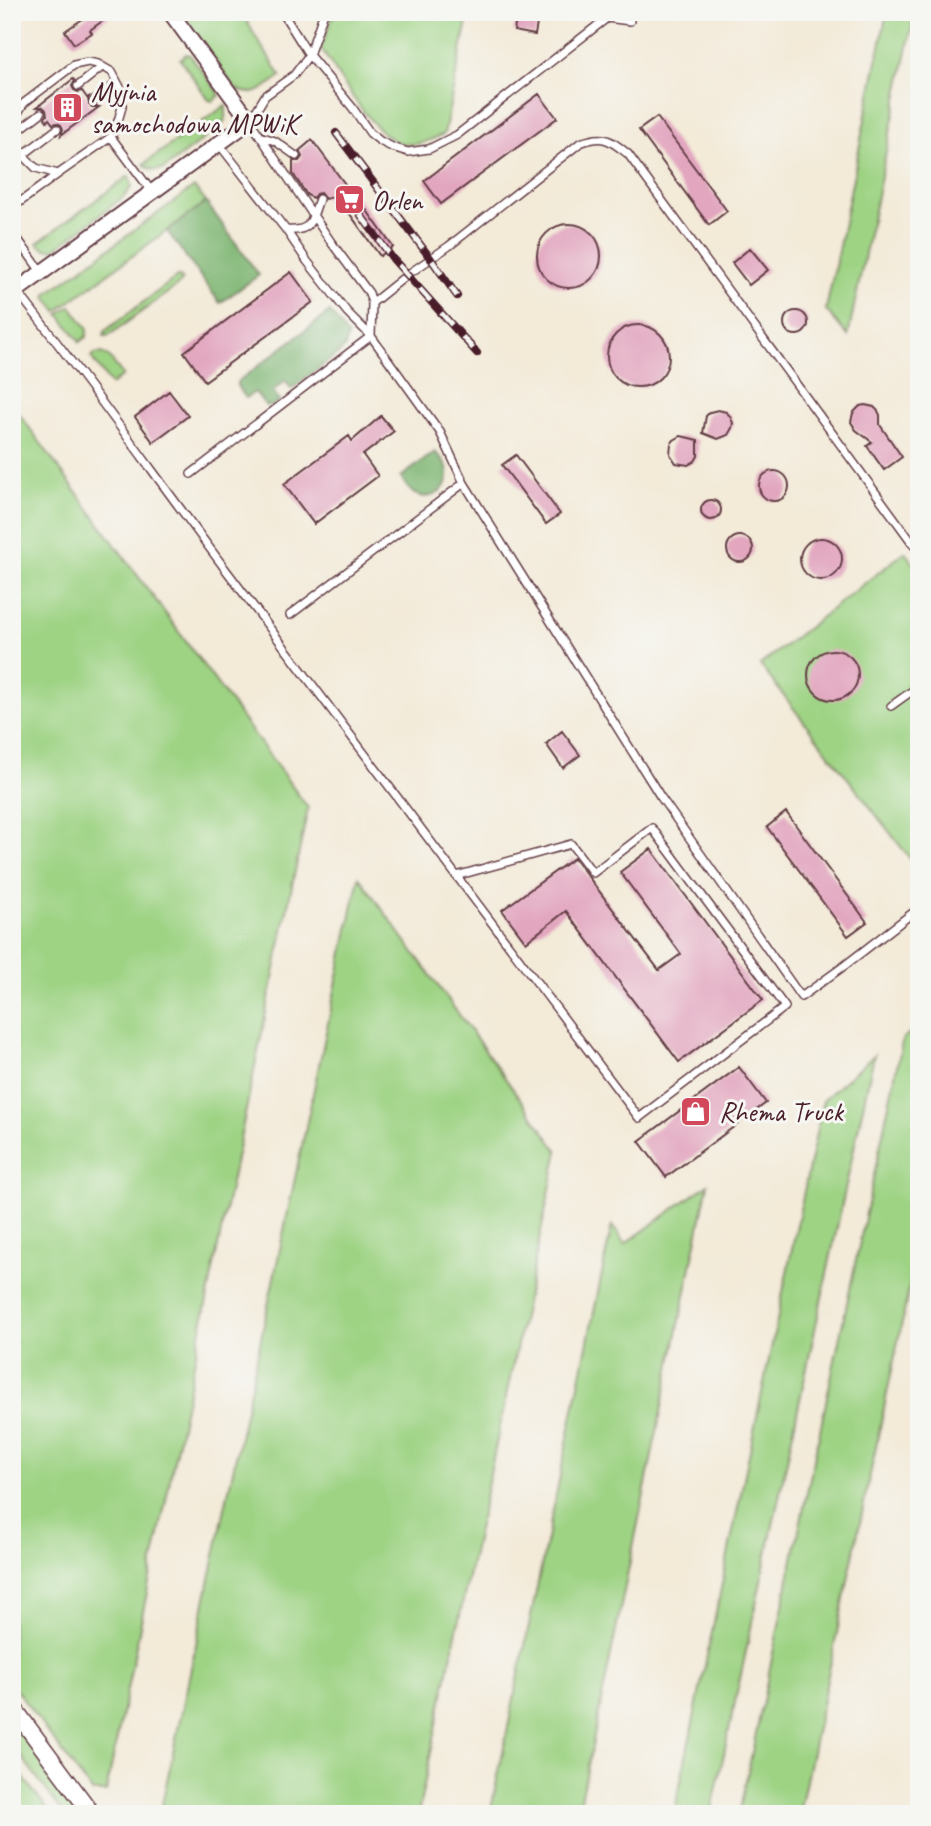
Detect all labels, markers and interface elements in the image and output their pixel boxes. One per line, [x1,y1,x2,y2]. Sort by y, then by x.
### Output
place label: Myjnia samochodowa MPWiK [91,74,304,141]
building icon: Myjnia samochodowa MPWiK [51,90,85,124]
supermarket icon: Orlen [332,183,366,217]
place label: Orlen [372,183,424,218]
shop icon: Rhema Truck [679,1094,713,1128]
place label: Rhema Truck [719,1094,845,1129]

